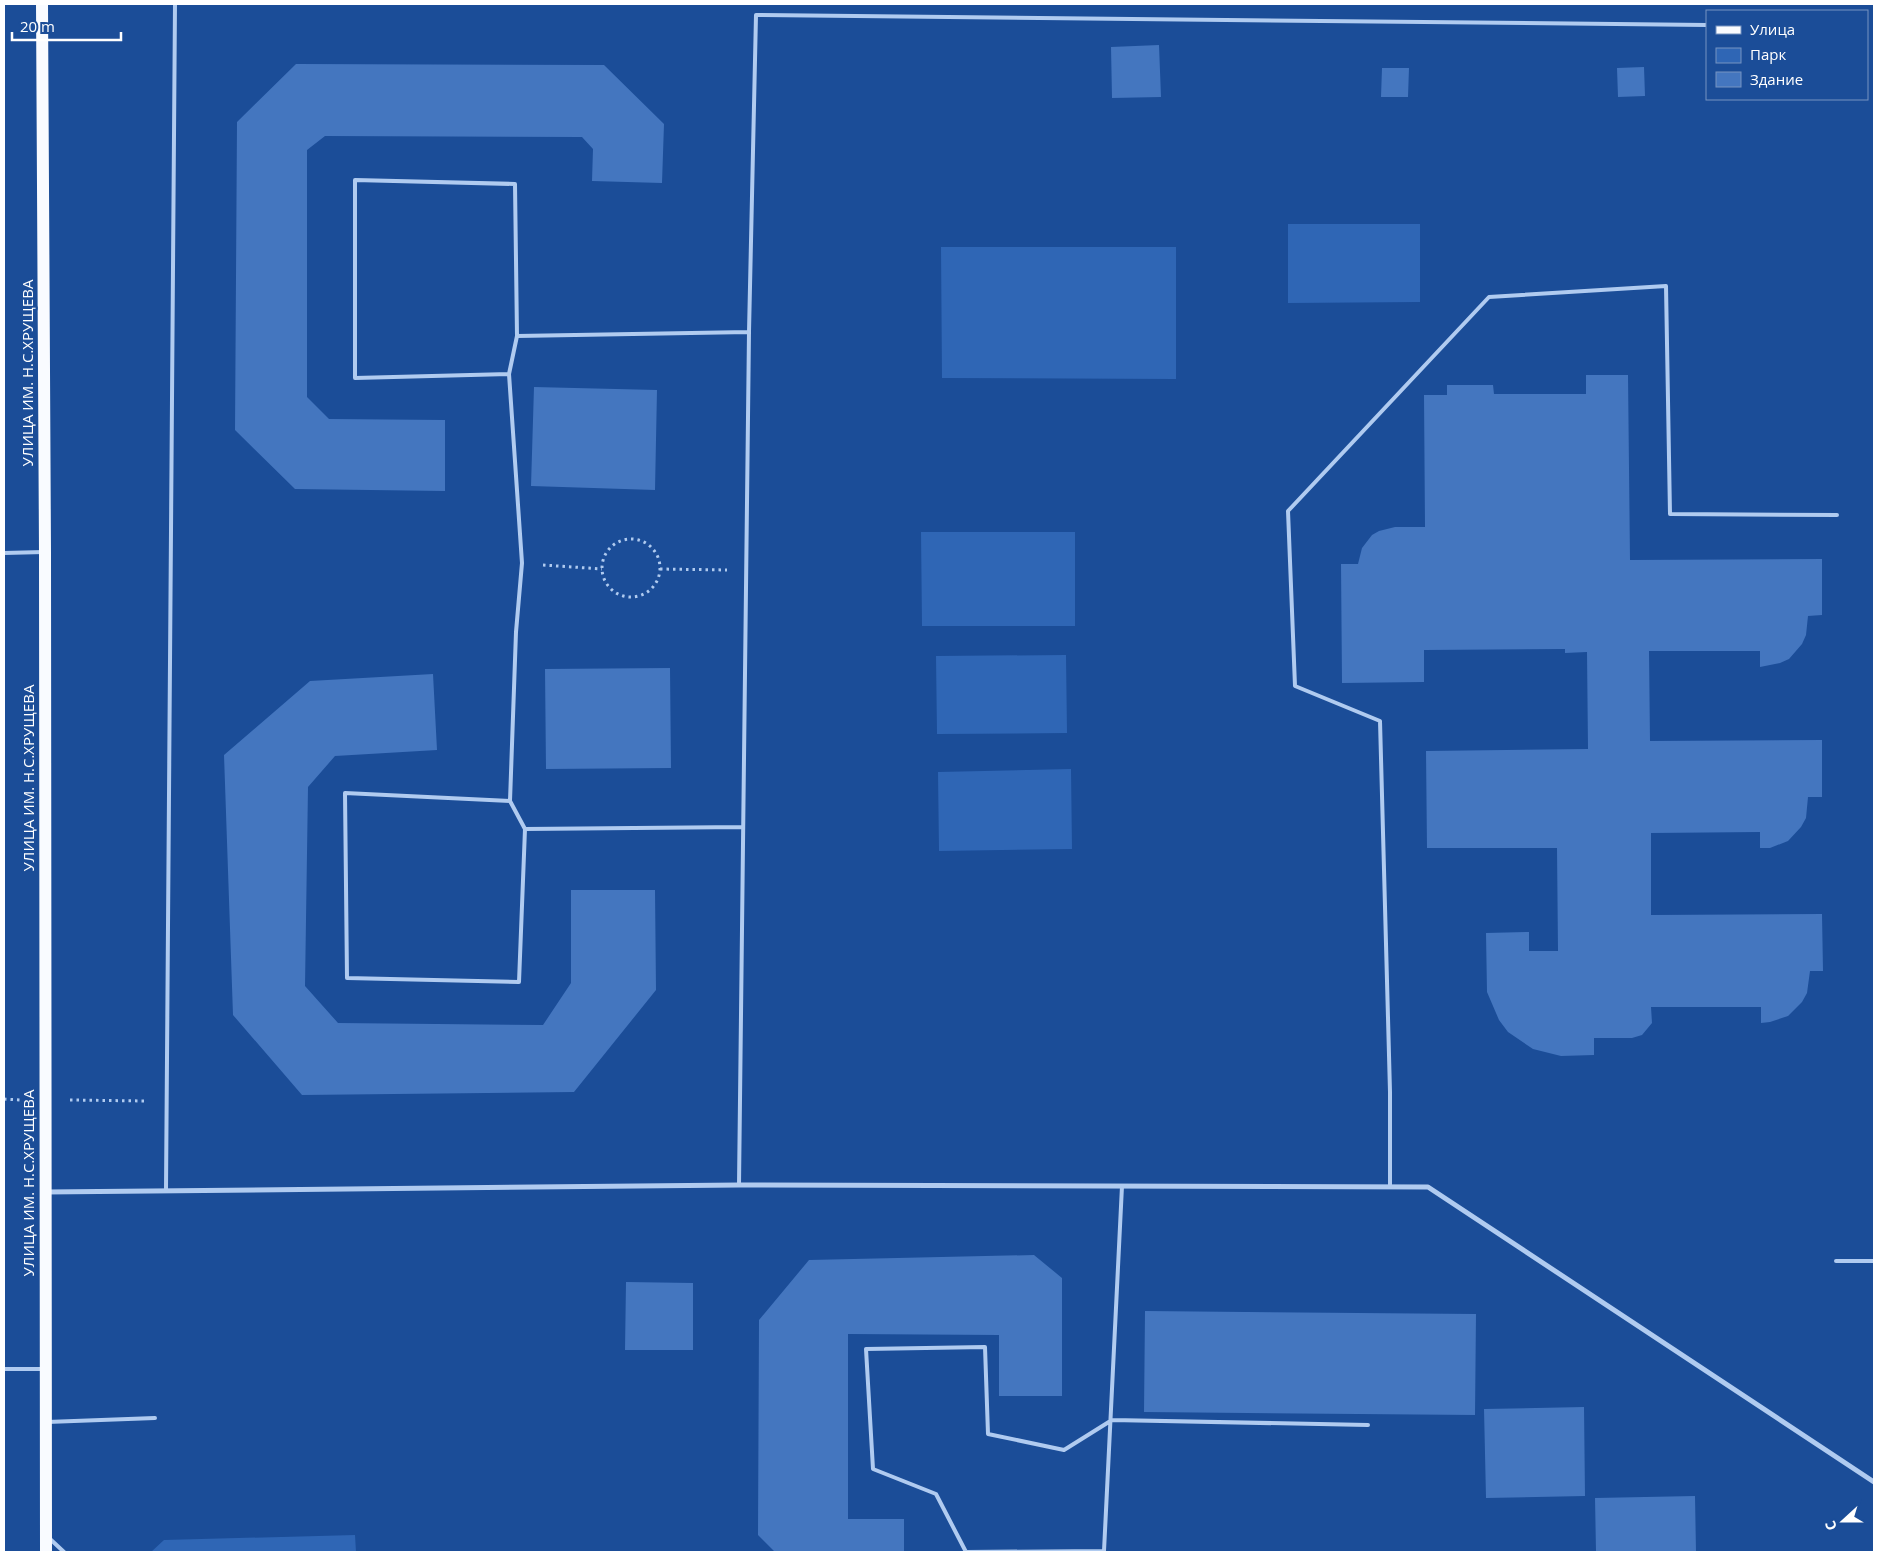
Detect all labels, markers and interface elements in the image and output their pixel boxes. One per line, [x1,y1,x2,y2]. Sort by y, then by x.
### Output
scale bar [12,10,121,42]
legend [1706,10,1868,100]
text: 20 m [20,16,55,36]
text: Улица [1750,19,1795,39]
text: Парк [1750,44,1786,64]
text: Здание [1750,69,1803,89]
street label: УЛИЦА ИМ. Н.С.ХРУЩЕВА [17,279,37,466]
street label: УЛИЦА ИМ. Н.С.ХРУЩЕВА [18,684,38,871]
street label: УЛИЦА ИМ. Н.С.ХРУЩЕВА [18,1089,38,1276]
north arrow [1818,1496,1868,1546]
text: С [1820,1518,1841,1533]

